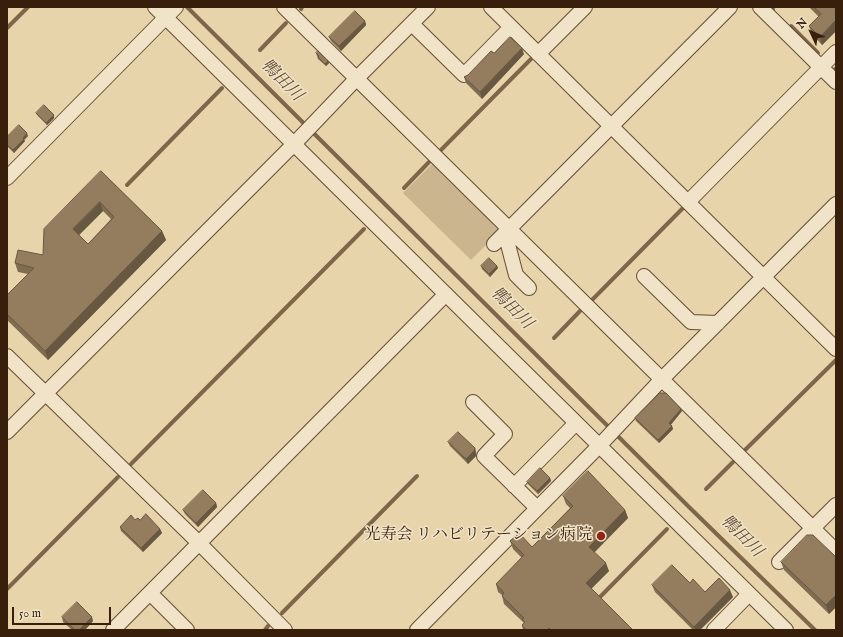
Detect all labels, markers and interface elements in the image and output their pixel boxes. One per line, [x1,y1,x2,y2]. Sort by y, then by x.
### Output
north arrow [791,12,831,52]
text: N [794,15,811,32]
water label: 鴨田川 [256,56,306,106]
water label: 鴨田川 [486,284,536,334]
water label: 鴨田川 [716,512,766,562]
place label: 光寿会 リハビリテーション病院 [365,526,592,546]
marker: 光寿会 リハビリテーション病院 [595,530,607,542]
scale bar [14,599,113,625]
text: 50 m [19,606,41,621]

